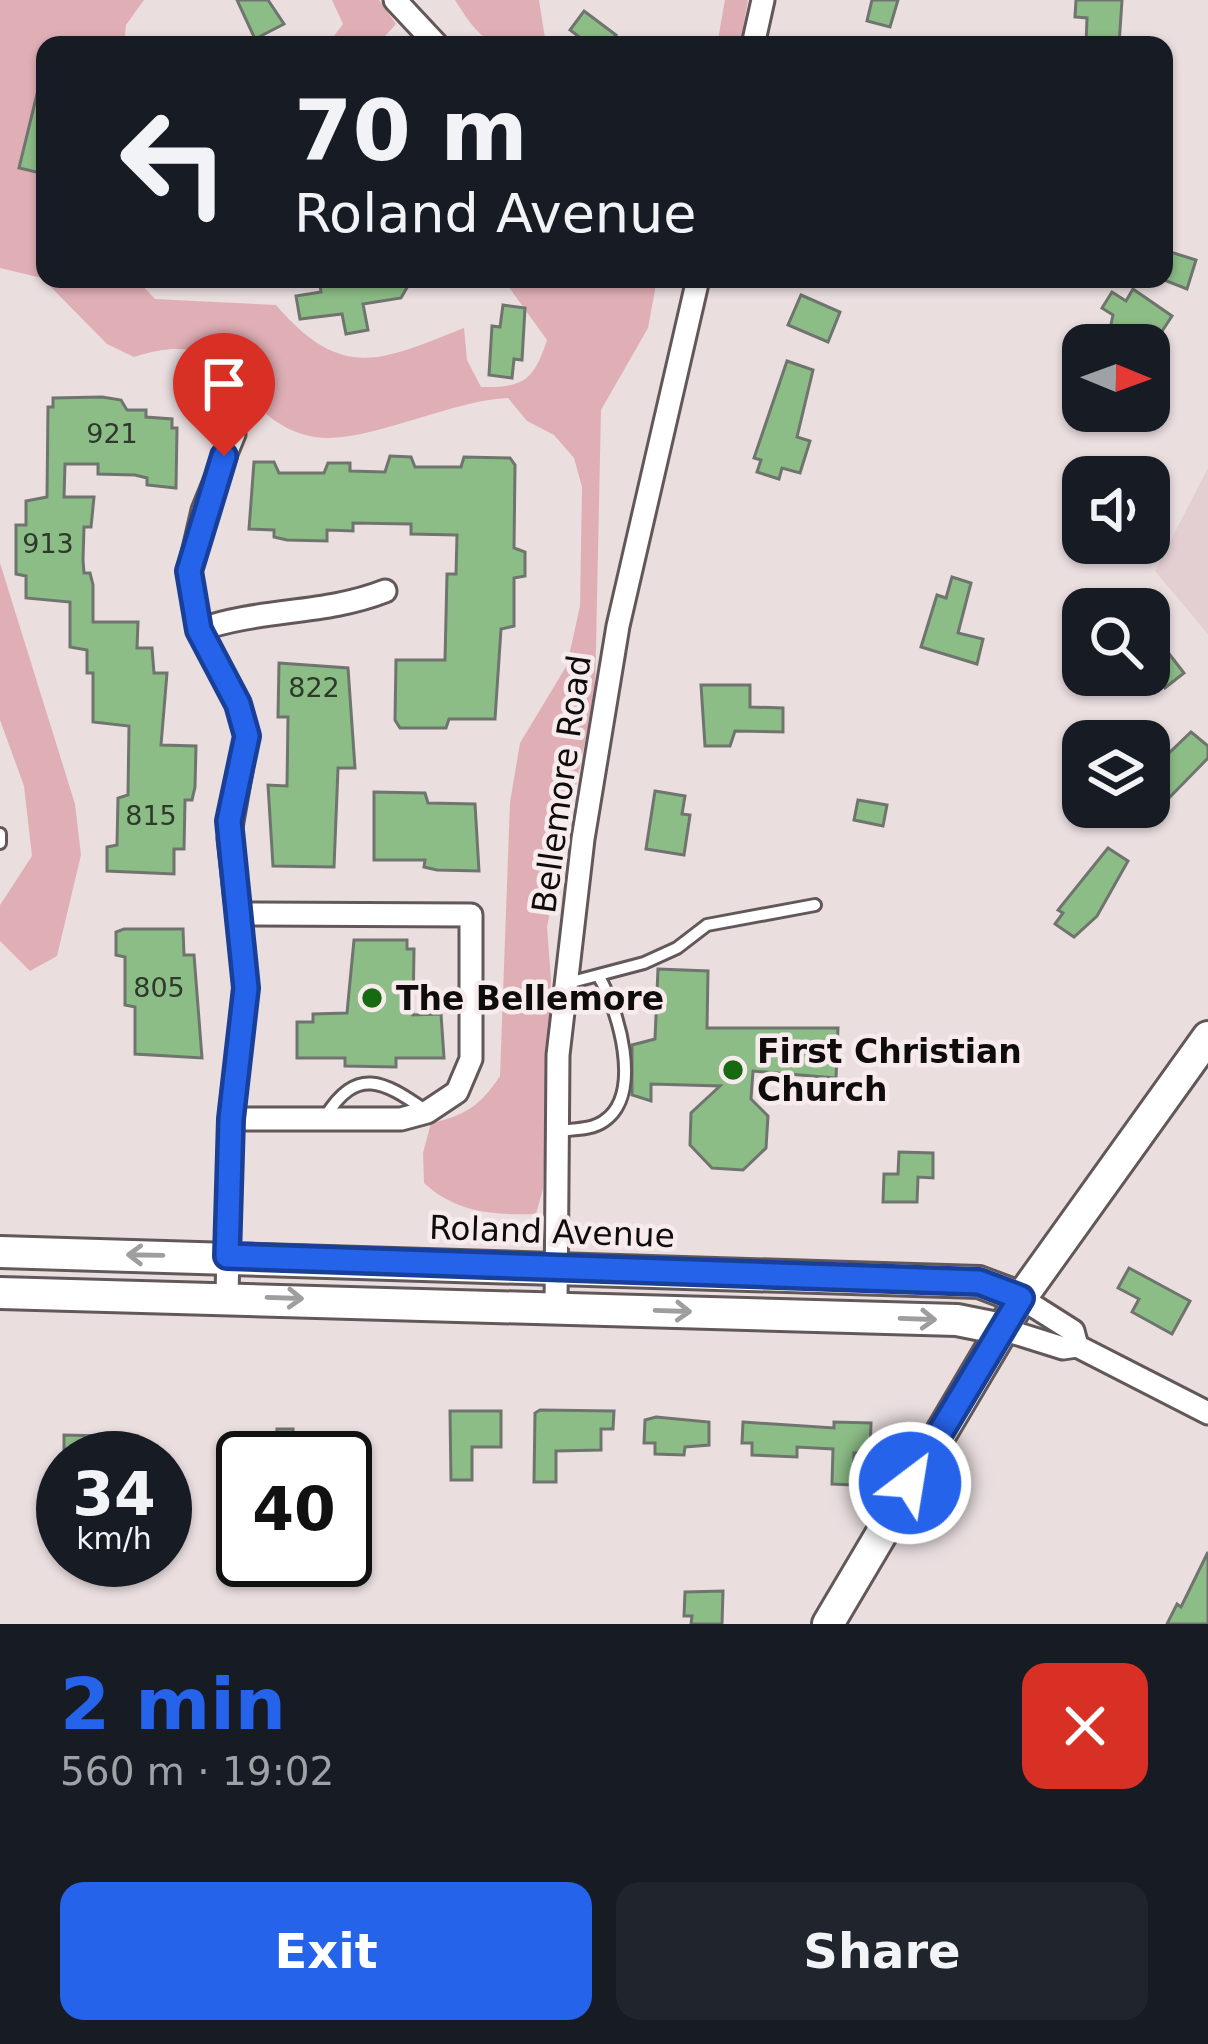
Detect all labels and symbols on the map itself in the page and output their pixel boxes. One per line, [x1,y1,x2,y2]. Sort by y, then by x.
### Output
north arrow [1062,324,1170,432]
pin [173,333,275,456]
house number: 921 [86,418,138,449]
house number: 913 [22,528,74,559]
street label: Bellemore Road [524,652,599,916]
house number: 822 [288,672,340,703]
house number: 815 [125,800,177,831]
house number: 805 [133,972,185,1003]
place label: The Bellemore [396,979,664,1018]
marker: The Bellemore [359,985,385,1011]
place label: First Christian Church [757,1032,1022,1109]
marker: First Christian Church [720,1057,746,1083]
street label: Roland Avenue [428,1208,676,1255]
one-way arrow [126,1243,165,1266]
one-way arrow [265,1287,304,1310]
one-way arrow [653,1299,692,1322]
one-way arrow [898,1307,937,1330]
position arrow [847,1420,973,1546]
speed limit sign: 40 [216,1431,372,1587]

